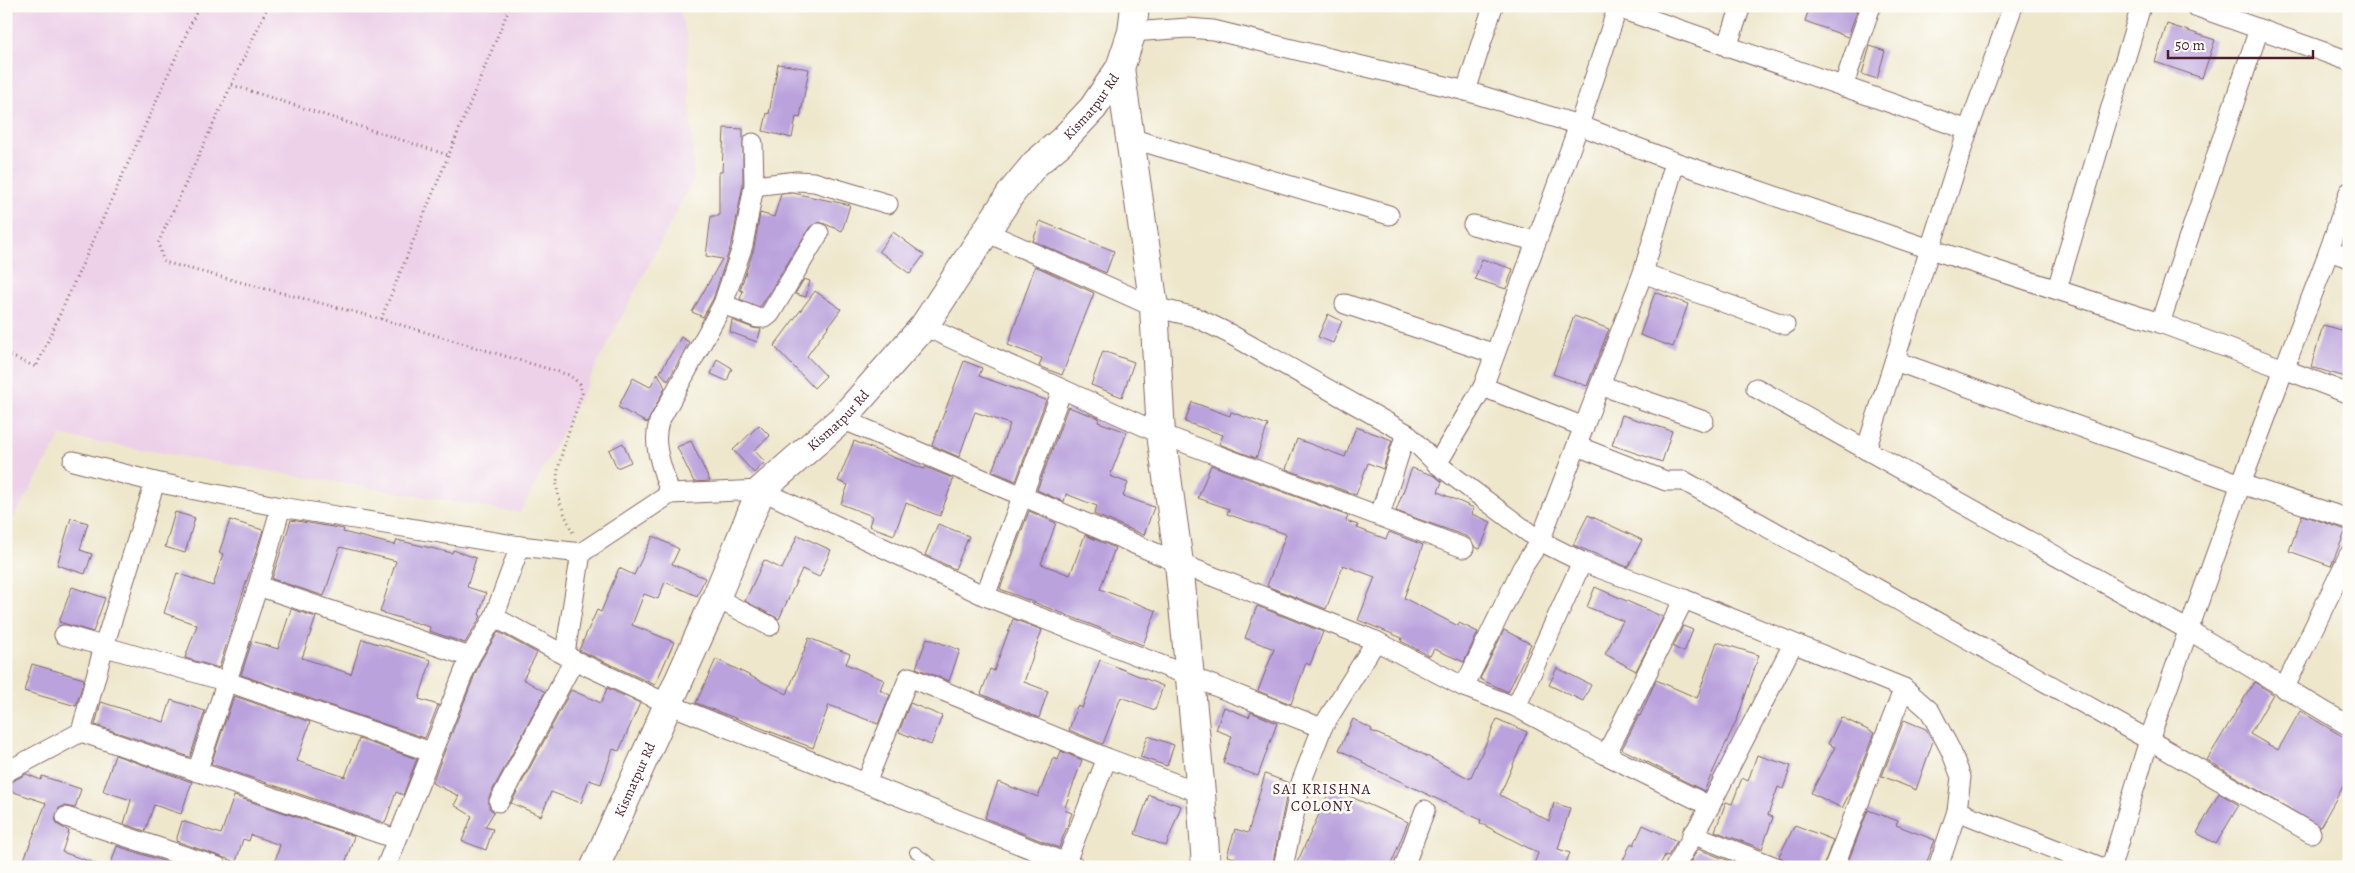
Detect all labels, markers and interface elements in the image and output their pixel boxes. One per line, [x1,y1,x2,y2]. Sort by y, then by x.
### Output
scale bar [2168,28,2312,60]
text: 50 m [2175,35,2205,55]
street label: Kismatpur Rd [1059,69,1124,144]
street label: Kismatpur Rd [803,385,873,455]
street label: Kismatpur Rd [609,739,660,820]
district label: SAI KRISHNA COLONY [1273,779,1371,816]

